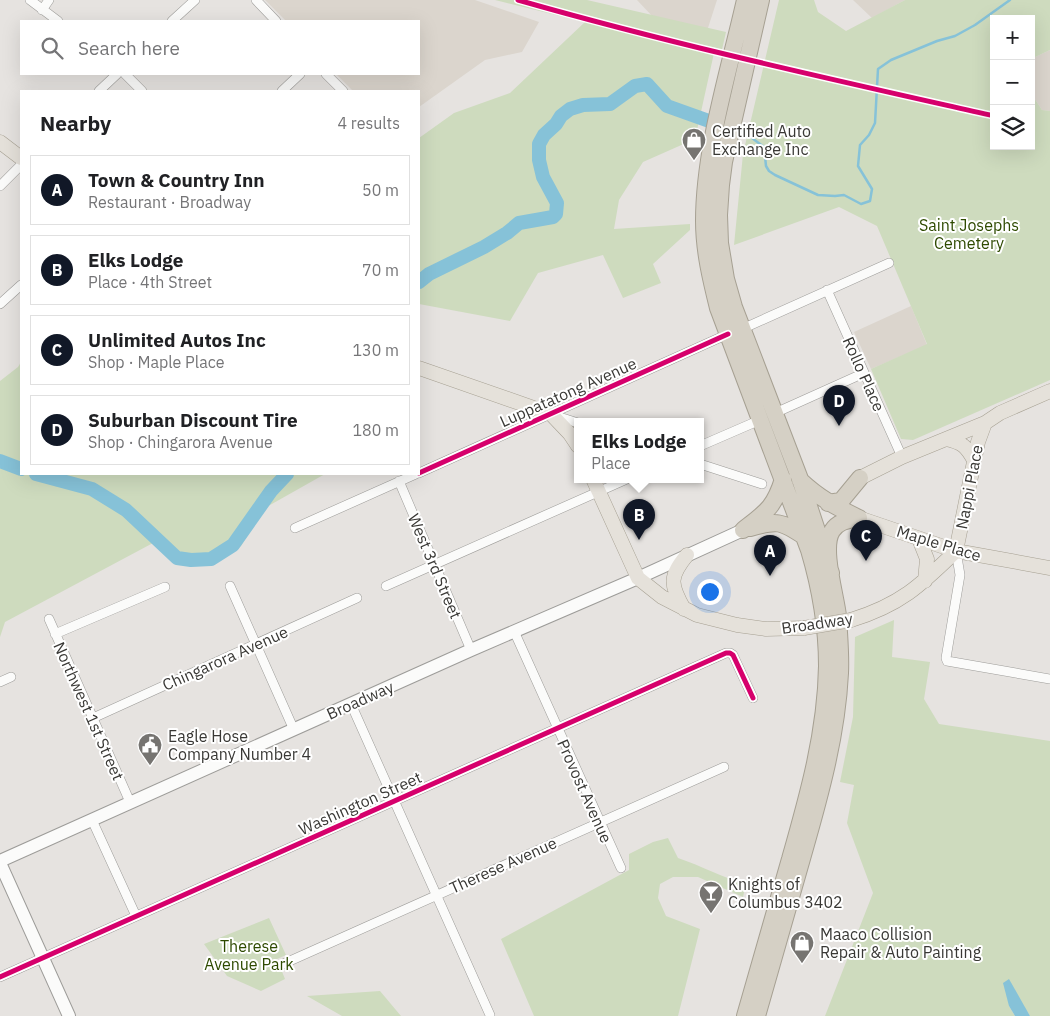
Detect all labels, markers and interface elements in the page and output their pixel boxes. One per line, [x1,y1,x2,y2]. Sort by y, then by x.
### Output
map controls [990,15,1035,150]
button: + [990,15,1035,60]
search box [20,20,420,75]
icon: search [38,34,66,62]
text: Search here [78,36,180,60]
button: − [990,60,1035,105]
button: layers [990,105,1035,150]
text: Nearby [40,109,111,137]
text: 4 results [337,113,400,133]
place label: Certified Auto Exchange Inc [712,121,811,159]
shop icon: Certified Auto Exchange Inc [681,127,707,161]
text: Town & Country Inn [88,168,265,192]
text: A [52,180,62,200]
text: 50 m [362,180,399,200]
text: Restaurant · Broadway [88,192,251,212]
park label: Saint Josephs Cemetery [919,215,1019,253]
text: Elks Lodge [88,248,183,272]
text: B [52,260,62,280]
text: 70 m [362,260,399,280]
text: Place · 4th Street [88,272,212,292]
text: Unlimited Autos Inc [88,328,266,352]
street label: Rollo Place [839,334,889,415]
text: C [52,340,62,360]
text: 130 m [352,340,399,360]
text: Shop · Maple Place [88,352,224,372]
street label: Luppatatong Avenue [497,353,640,431]
pin: D [823,385,855,426]
text: Suburban Discount Tire [88,408,298,432]
popup [574,418,704,483]
text: D [51,420,63,440]
text: 180 m [352,420,399,440]
text: Elks Lodge [591,429,687,453]
text: Shop · Chingarora Avenue [88,432,273,452]
street label: Nappi Place [951,443,987,531]
text: Place [591,453,631,473]
pin: B [623,499,655,540]
street label: West 3rd Street [404,510,466,622]
pin: C [850,520,882,561]
street label: Maple Place [894,521,984,565]
pin: A [754,535,786,576]
your location [697,579,723,605]
street label: Broadway [780,608,854,638]
street label: Chingarora Avenue [159,621,291,695]
street label: Northwest 1st Street [49,639,129,783]
street label: Broadway [323,676,397,724]
place label: Eagle Hose Company Number 4 [168,726,311,764]
public building icon: Eagle Hose Company Number 4 [137,732,163,766]
street label: Provost Avenue [553,736,617,846]
street label: Washington Street [295,767,425,839]
street label: Therese Avenue [446,832,560,898]
place label: Knights of Columbus 3402 [728,874,843,912]
bar icon: Knights of Columbus 3402 [698,880,724,914]
place label: Maaco Collision Repair & Auto Painting [820,924,982,962]
shop icon: Maaco Collision Repair & Auto Painting [789,930,815,964]
park label: Therese Avenue Park [204,936,294,974]

